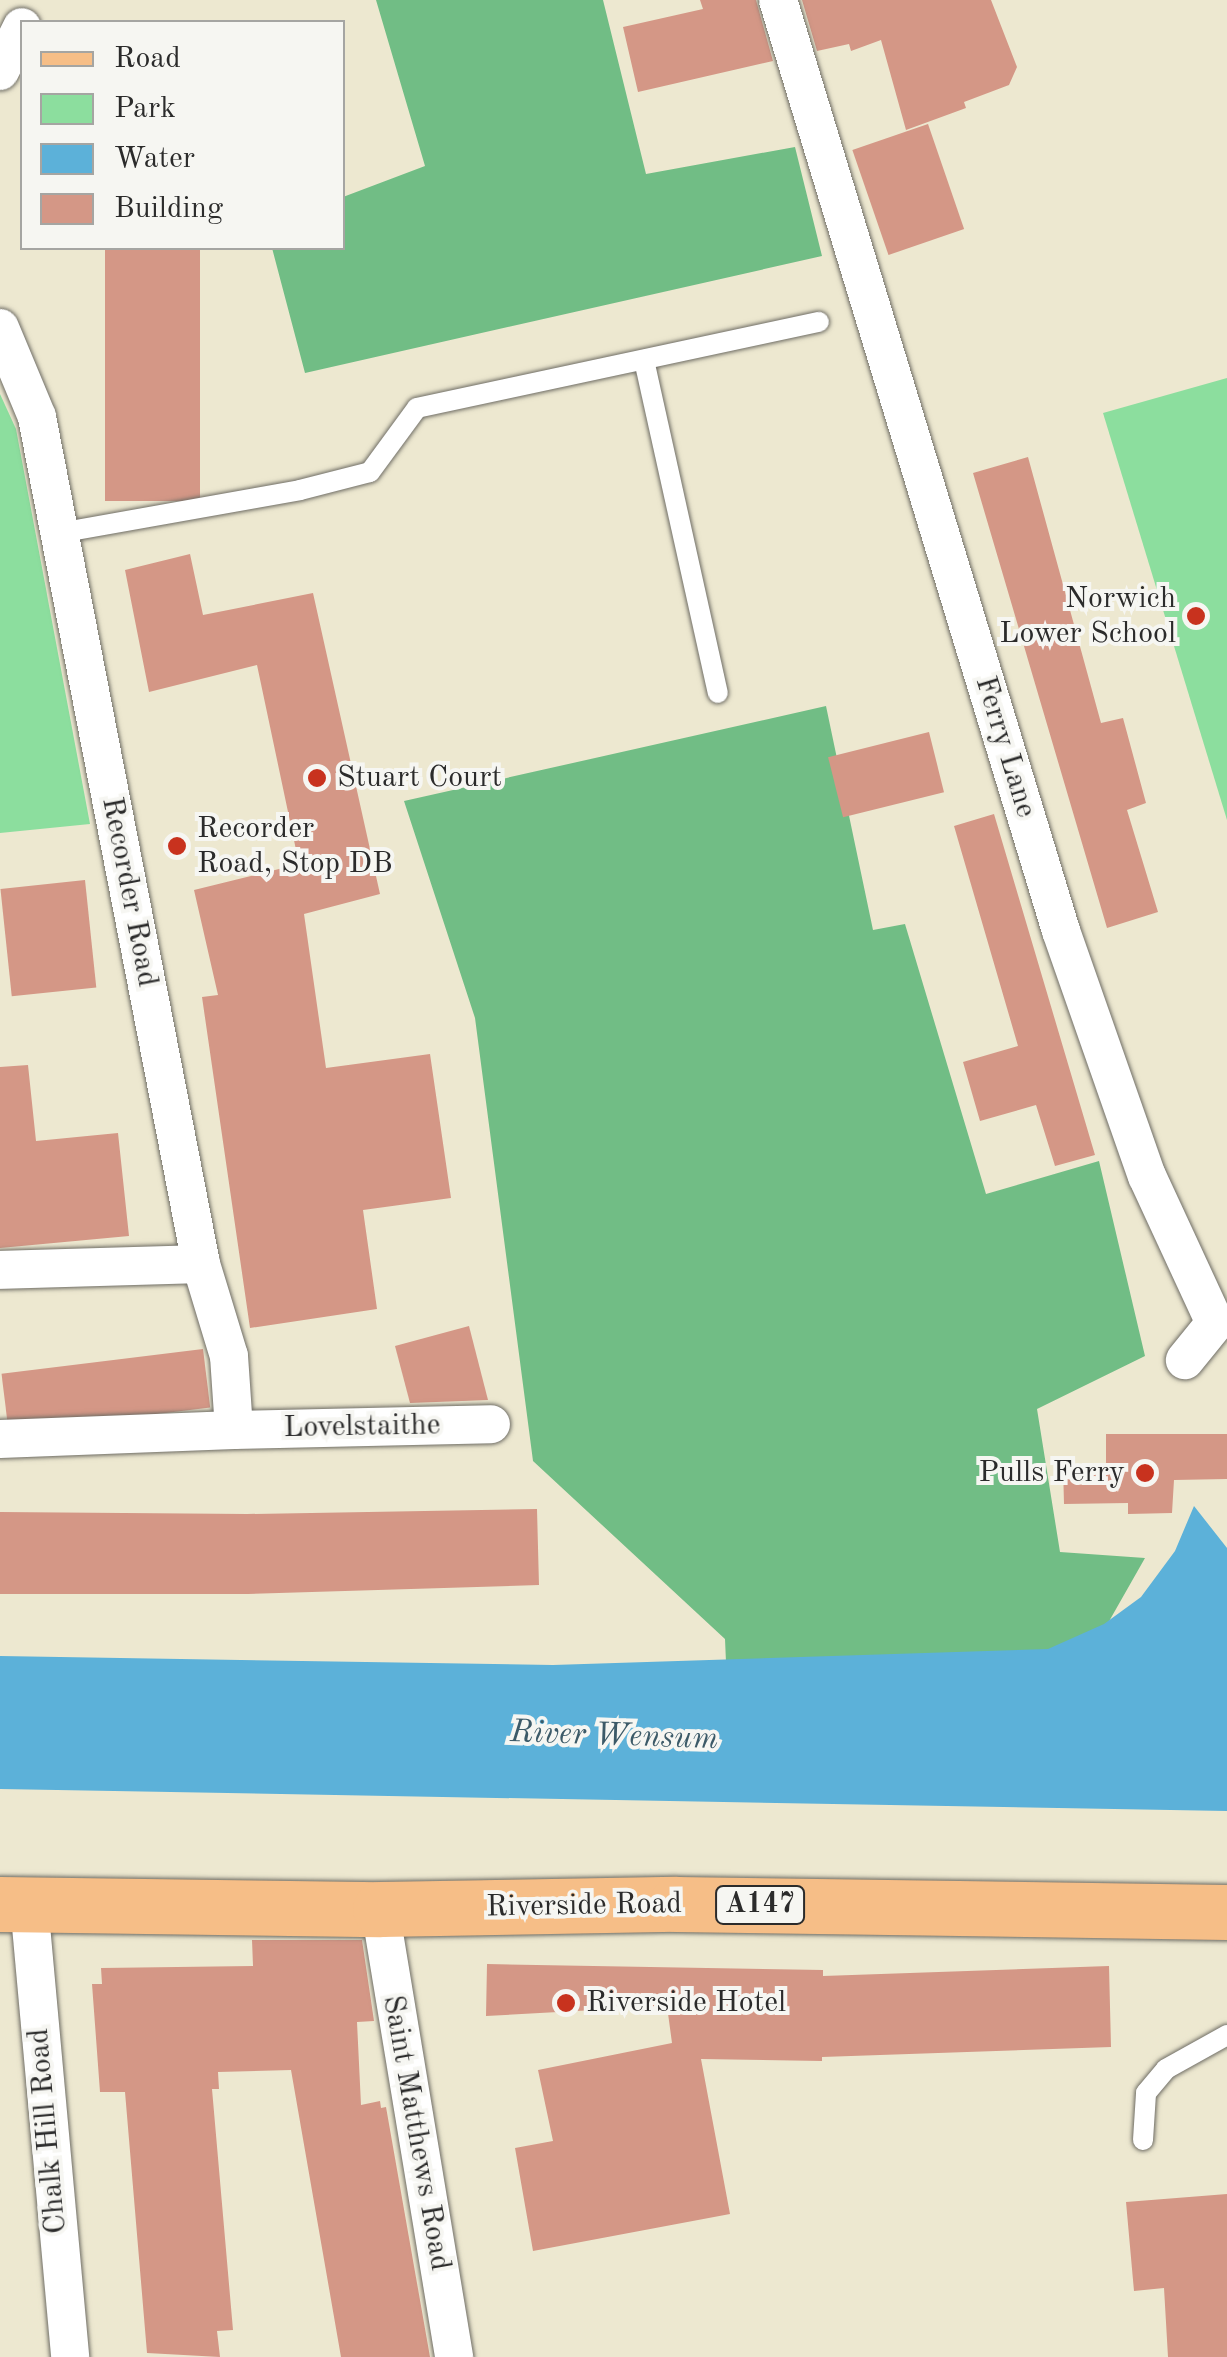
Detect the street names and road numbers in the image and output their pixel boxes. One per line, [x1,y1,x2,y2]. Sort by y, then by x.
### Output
street label: Ferry Lane [966,672,1044,822]
street label: Recorder Road [93,794,165,990]
street label: Lovelstaithe [283,1408,441,1446]
road number: A147 [715,1882,805,1928]
street label: Riverside Road [486,1886,682,1926]
street label: Saint Matthews Road [374,1992,458,2274]
street label: Chalk Hill Road [21,2027,75,2235]

